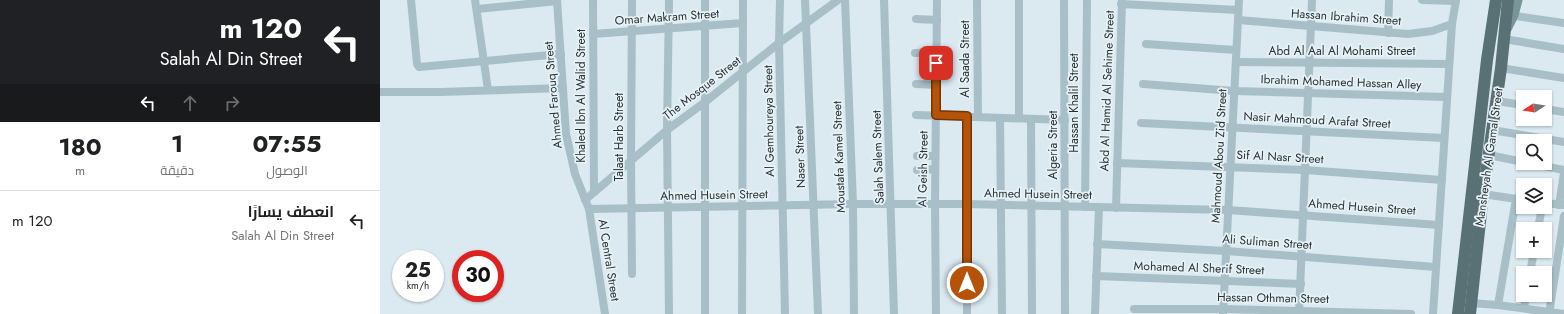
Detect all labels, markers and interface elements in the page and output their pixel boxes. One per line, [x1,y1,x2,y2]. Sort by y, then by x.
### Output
street label: Omar Makram Street [614,4,720,30]
street label: Hassan Ibrahim Street [1290,4,1402,30]
text: 120 m [219,8,302,49]
street label: Abd Al Hamid Al Sehime Street [1095,10,1119,172]
icon: left [316,16,368,68]
street label: Al Saada Street [956,20,974,98]
street label: Khaled Ibn Al Walid Street [572,29,590,163]
street label: Ahmed Farouq Street [539,41,567,149]
street label: Abd Al Aal Al Mohami Street [1269,42,1416,60]
text: Salah Al Din Street [160,46,302,72]
pin [919,46,953,80]
street label: The Mosque Street [659,52,745,124]
icon: arrive [925,52,947,74]
street label: Hassan Khalil Street [1065,53,1083,153]
street label: Al Gemhoureya Street [759,65,779,177]
street label: Ibrahim Mohamed Hassan Alley [1260,70,1422,94]
street label: Mansheyah Al Gamal Street [1470,87,1508,227]
street label: Mahmoud Abou Zid Street [1206,88,1232,224]
north arrow [1516,90,1552,126]
map controls [1516,90,1552,302]
icon: left [137,92,159,114]
icon: ahead [179,92,201,114]
icon: right [221,92,243,114]
street label: Talaat Harb Street [610,93,628,181]
street label: Moustafa Kamel Street [828,101,850,213]
street label: Nasir Mahmoud Arafat Street [1243,107,1391,133]
street label: Salah Salem Street [867,110,889,204]
street label: Algeria Street [1044,110,1062,179]
street label: Naser Street [790,125,810,189]
text: 1 [171,126,183,161]
text: 07:55 [252,126,322,161]
text: 180 [59,129,102,164]
street label: Al Geish Street [913,131,933,207]
button: search [1516,134,1552,170]
street label: Sif Al Nasr Street [1236,146,1324,168]
text: m [75,161,85,180]
text: دقيقة [160,161,194,180]
text: الوصول [266,161,308,180]
button: layers [1516,178,1552,214]
street label: Ahmed Husein Street [984,184,1092,204]
street label: Ahmed Husein Street [660,185,768,205]
street label: Ahmed Husein Street [1308,194,1416,220]
text: انعطف يسارًا [248,201,334,223]
text: 120 m [12,210,53,232]
icon: left [346,210,368,232]
street label: Al Central Street [594,218,624,302]
button: + [1516,222,1552,258]
text: Salah Al Din Street [231,226,334,245]
street label: Ali Suliman Street [1222,230,1313,254]
speed limit sign: 30 [452,250,504,302]
text: 25 [405,256,431,285]
street label: Mohamed Al Sherif Street [1133,257,1265,279]
position arrow [946,262,988,304]
button: − [1516,266,1552,302]
text: km/h [407,278,429,293]
street label: Hassan Othman Street [1217,288,1329,308]

